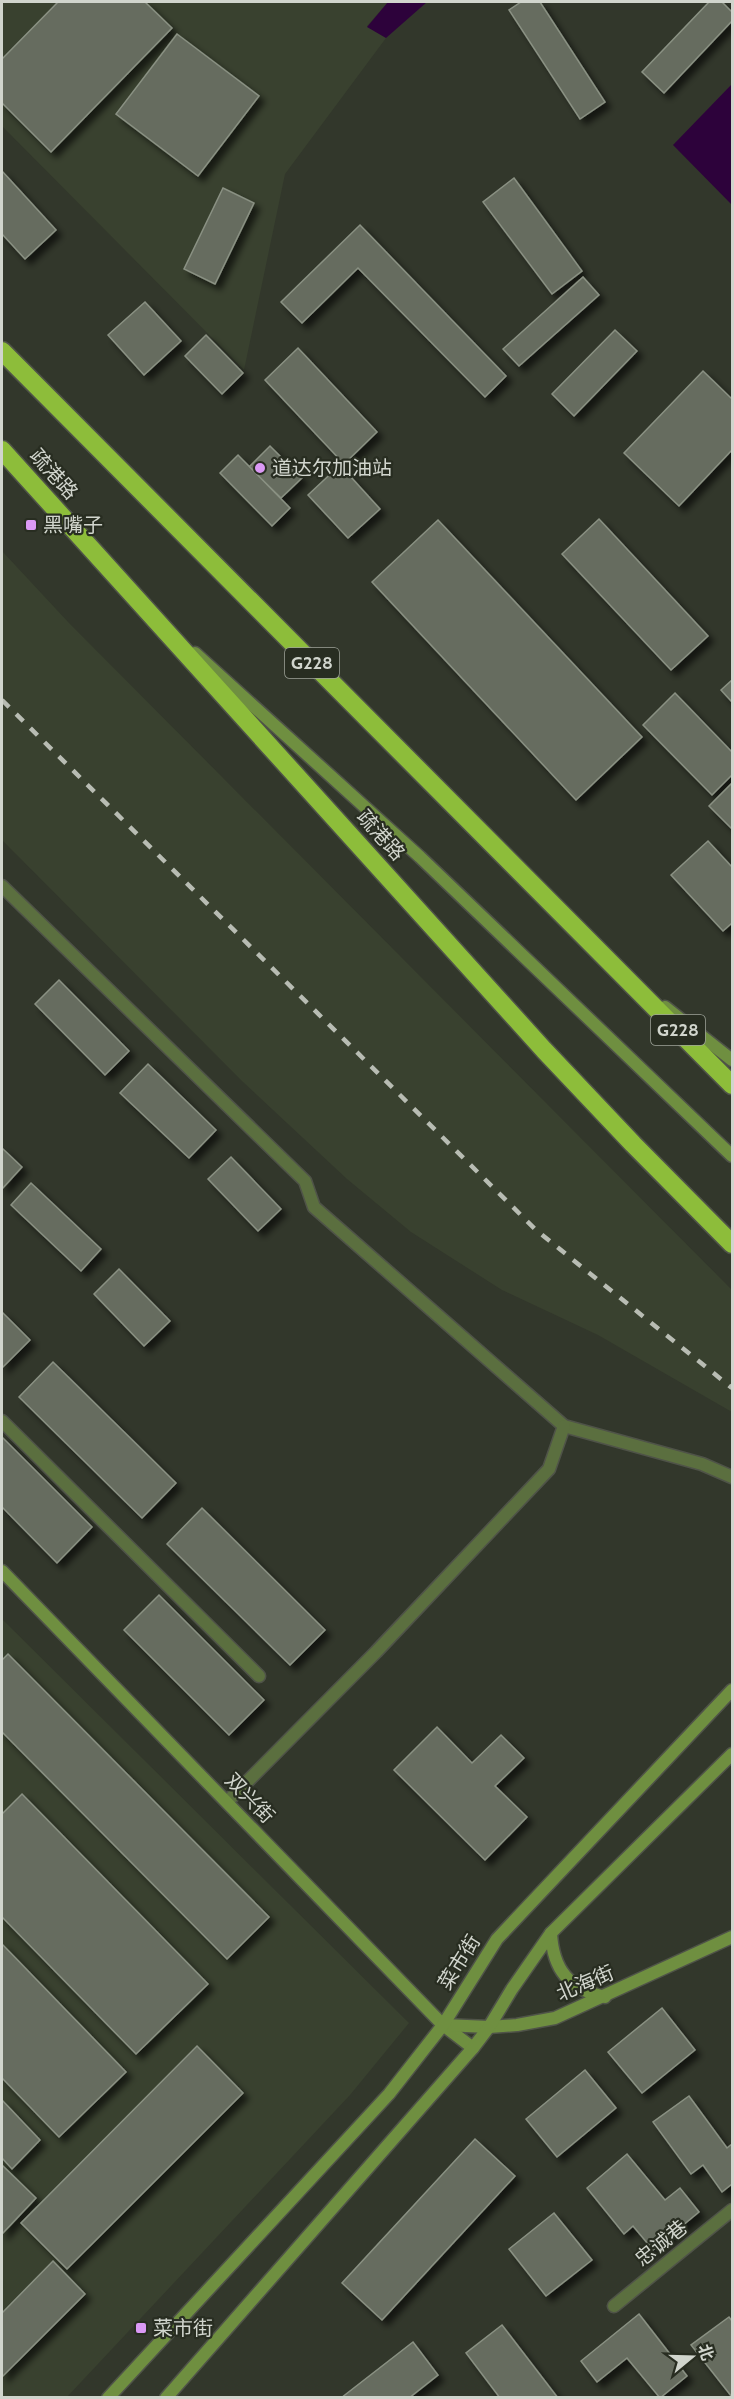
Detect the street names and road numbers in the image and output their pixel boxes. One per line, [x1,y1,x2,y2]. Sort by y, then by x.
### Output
street label: 疏港路 [25,444,83,504]
road number: G228 [285,648,339,678]
street label: 疏港路 [352,805,410,865]
road number: G228 [651,1015,705,1045]
street label: 双兴街 [221,1768,279,1828]
street label: 菜市街 [433,1930,485,1994]
street label: 北海街 [553,1960,617,2006]
street label: 忠诚巷 [630,2215,692,2271]

